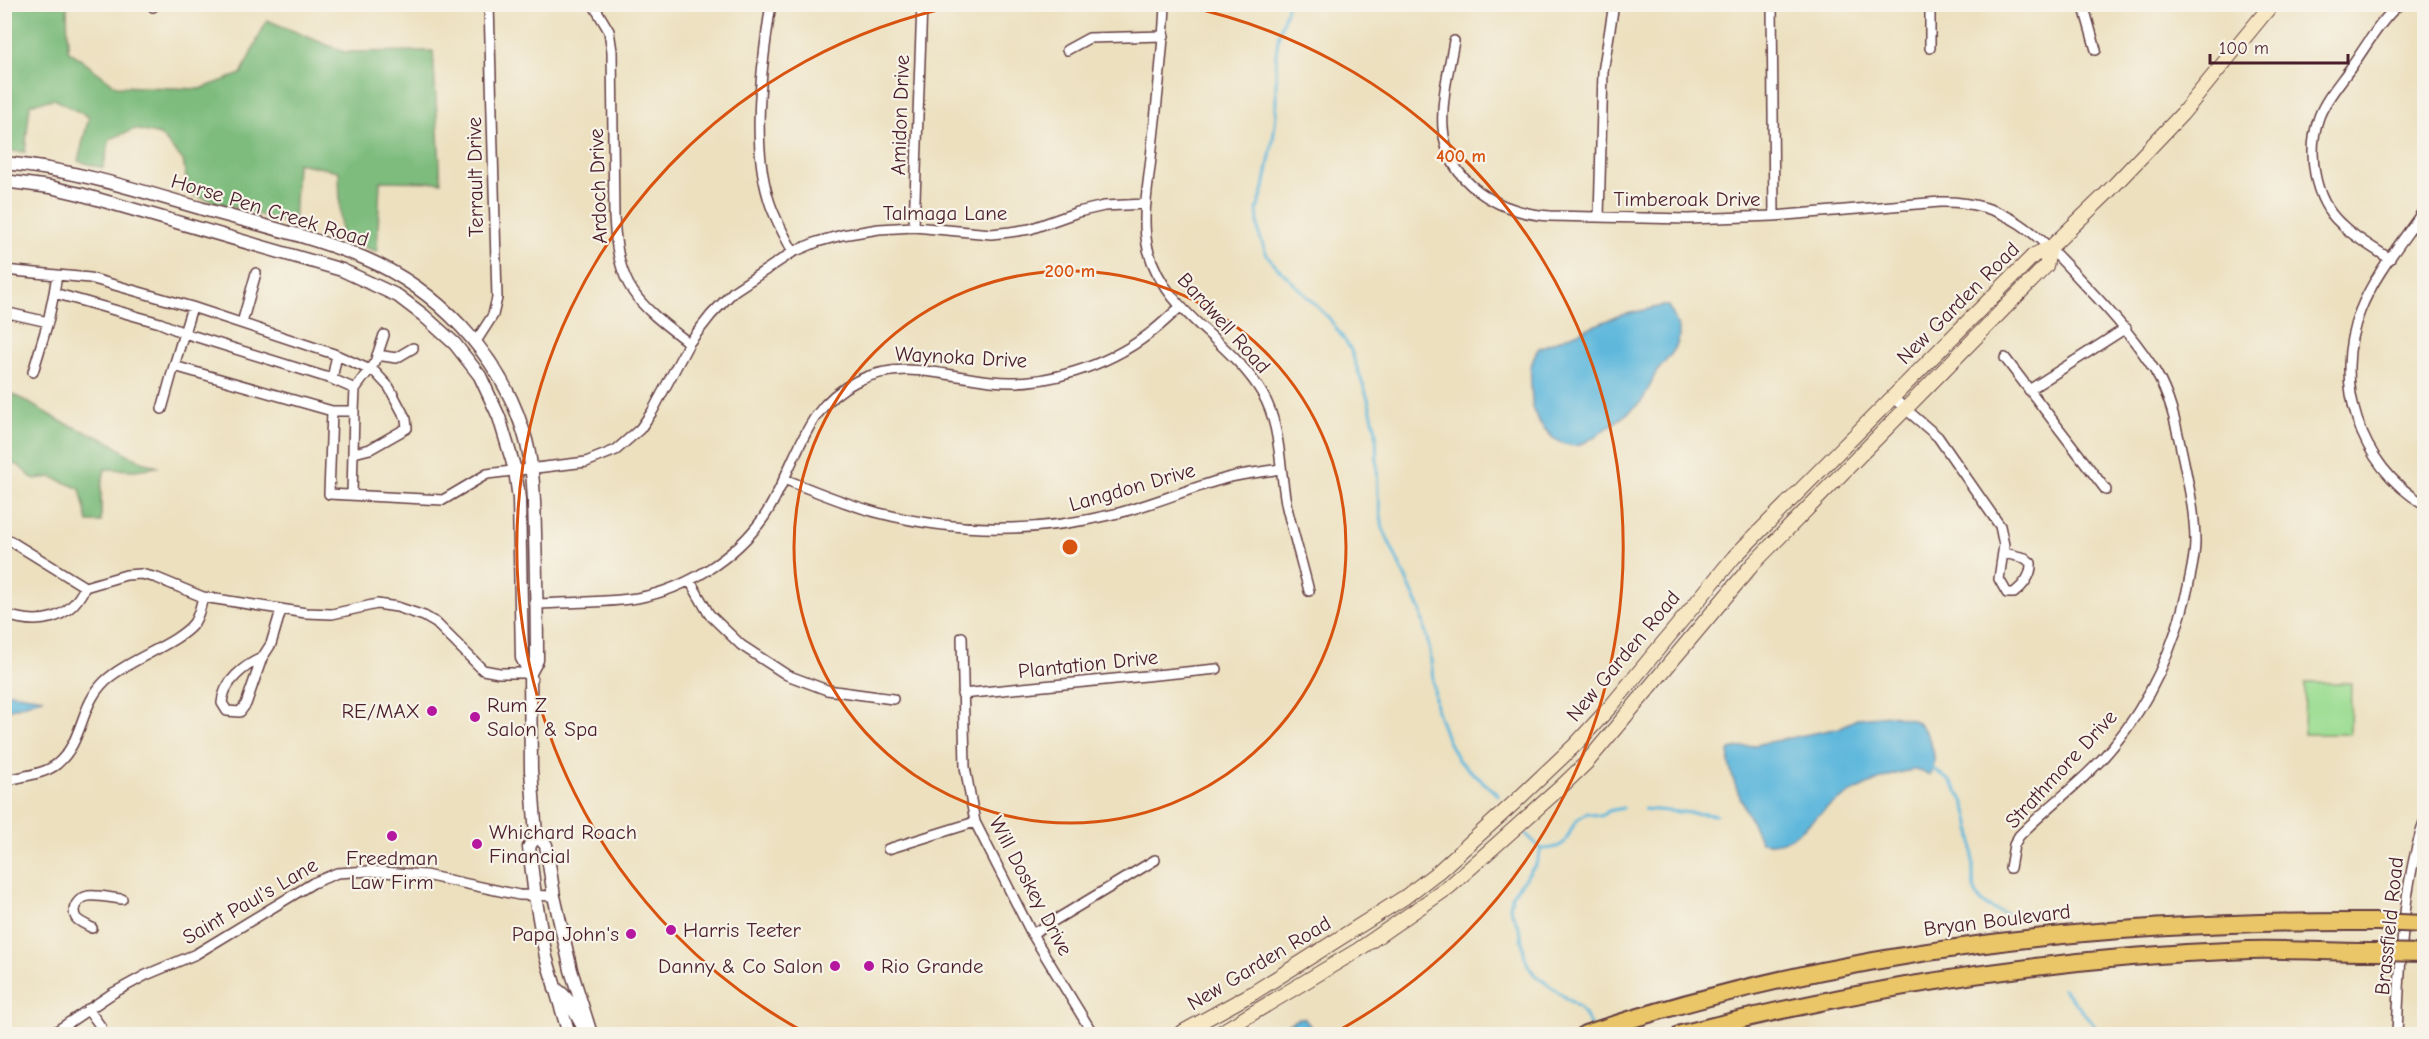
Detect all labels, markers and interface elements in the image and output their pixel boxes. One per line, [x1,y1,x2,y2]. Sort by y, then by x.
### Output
scale bar [2210,27,2348,65]
text: 100 m [2219,38,2269,59]
street label: Amidon Drive [886,54,914,176]
street label: Terrault Drive [462,117,488,237]
street label: Ardoch Drive [584,128,612,244]
text: 400 m [1436,146,1486,167]
street label: Horse Pen Creek Road [168,169,372,251]
street label: Timberoak Drive [1613,187,1761,211]
street label: Talmaga Lane [883,201,1007,225]
street label: New Garden Road [1892,237,2024,369]
text: 200 m [1045,261,1095,282]
street label: Bardwell Road [1173,268,1275,378]
street label: Waynoka Drive [894,342,1028,372]
street label: Langdon Drive [1066,458,1198,516]
centre of rings [1060,537,1080,557]
street label: New Garden Road [1561,586,1685,726]
street label: Plantation Drive [1017,645,1159,683]
place label: Rum Z Salon & Spa [487,693,598,741]
place label: RE/MAX [341,699,420,723]
marker: RE/MAX [425,704,439,718]
street label: Strathmore Drive [2000,705,2122,833]
marker: Rum Z Salon & Spa [468,710,482,724]
street label: Will Doskey Drive [984,812,1078,960]
place label: Whichard Roach Financial [489,820,637,868]
marker: Freedman Law Firm [385,829,399,843]
marker: Whichard Roach Financial [470,837,484,851]
place label: Freedman Law Firm [346,846,438,894]
street label: Saint Paul's Lane [178,853,322,949]
street label: Brassfield Road [2370,856,2408,996]
street label: Bryan Boulevard [1922,899,2072,941]
street label: New Garden Road [1183,911,1335,1015]
place label: Harris Teeter [683,918,801,942]
place label: Papa John's [512,922,619,946]
marker: Harris Teeter [664,923,678,937]
marker: Papa John's [624,927,638,941]
place label: Danny & Co Salon [658,954,823,978]
place label: Rio Grande [881,954,983,978]
marker: Danny & Co Salon [828,959,842,973]
marker: Rio Grande [862,959,876,973]

